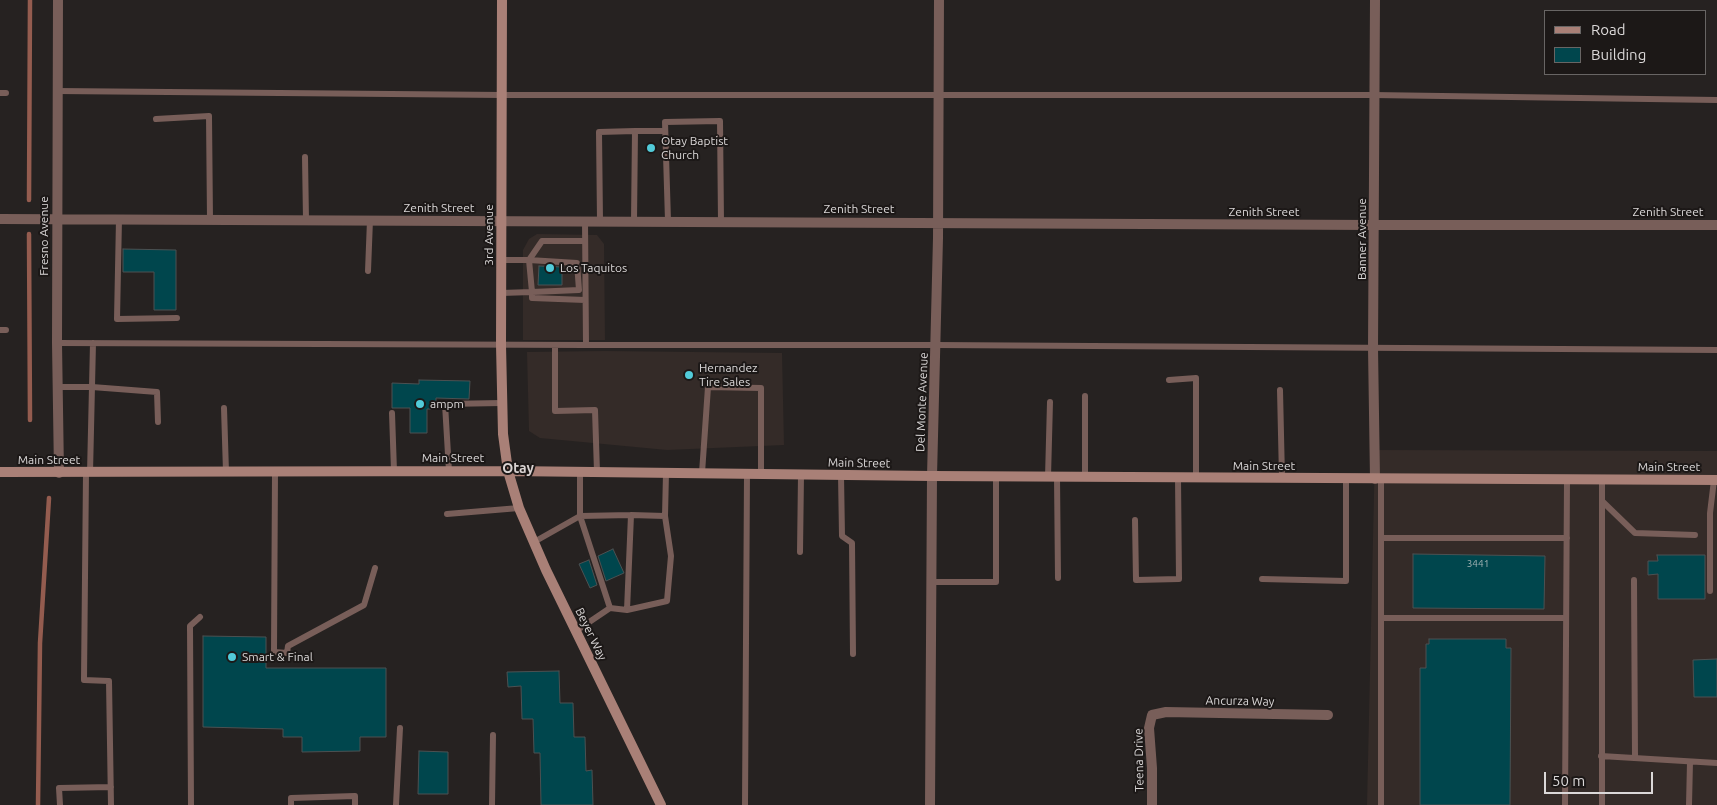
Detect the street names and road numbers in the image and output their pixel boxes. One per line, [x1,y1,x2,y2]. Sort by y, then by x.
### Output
street label: Fresno Avenue [37,196,51,276]
street label: Banner Avenue [1355,198,1369,280]
street label: Zenith Street [404,201,474,215]
street label: Zenith Street [824,202,894,216]
street label: 3rd Avenue [482,204,496,266]
street label: Zenith Street [1229,205,1299,219]
street label: Zenith Street [1633,205,1703,219]
street label: Del Monte Avenue [913,352,931,452]
street label: Main Street [422,451,484,465]
street label: Main Street [18,453,80,467]
street label: Main Street [828,455,890,471]
street label: Main Street [1233,459,1295,473]
street label: Main Street [1638,460,1700,474]
street label: Beyer Way [572,605,610,663]
street label: Ancurza Way [1205,693,1275,709]
street label: Teena Drive [1131,728,1147,792]

